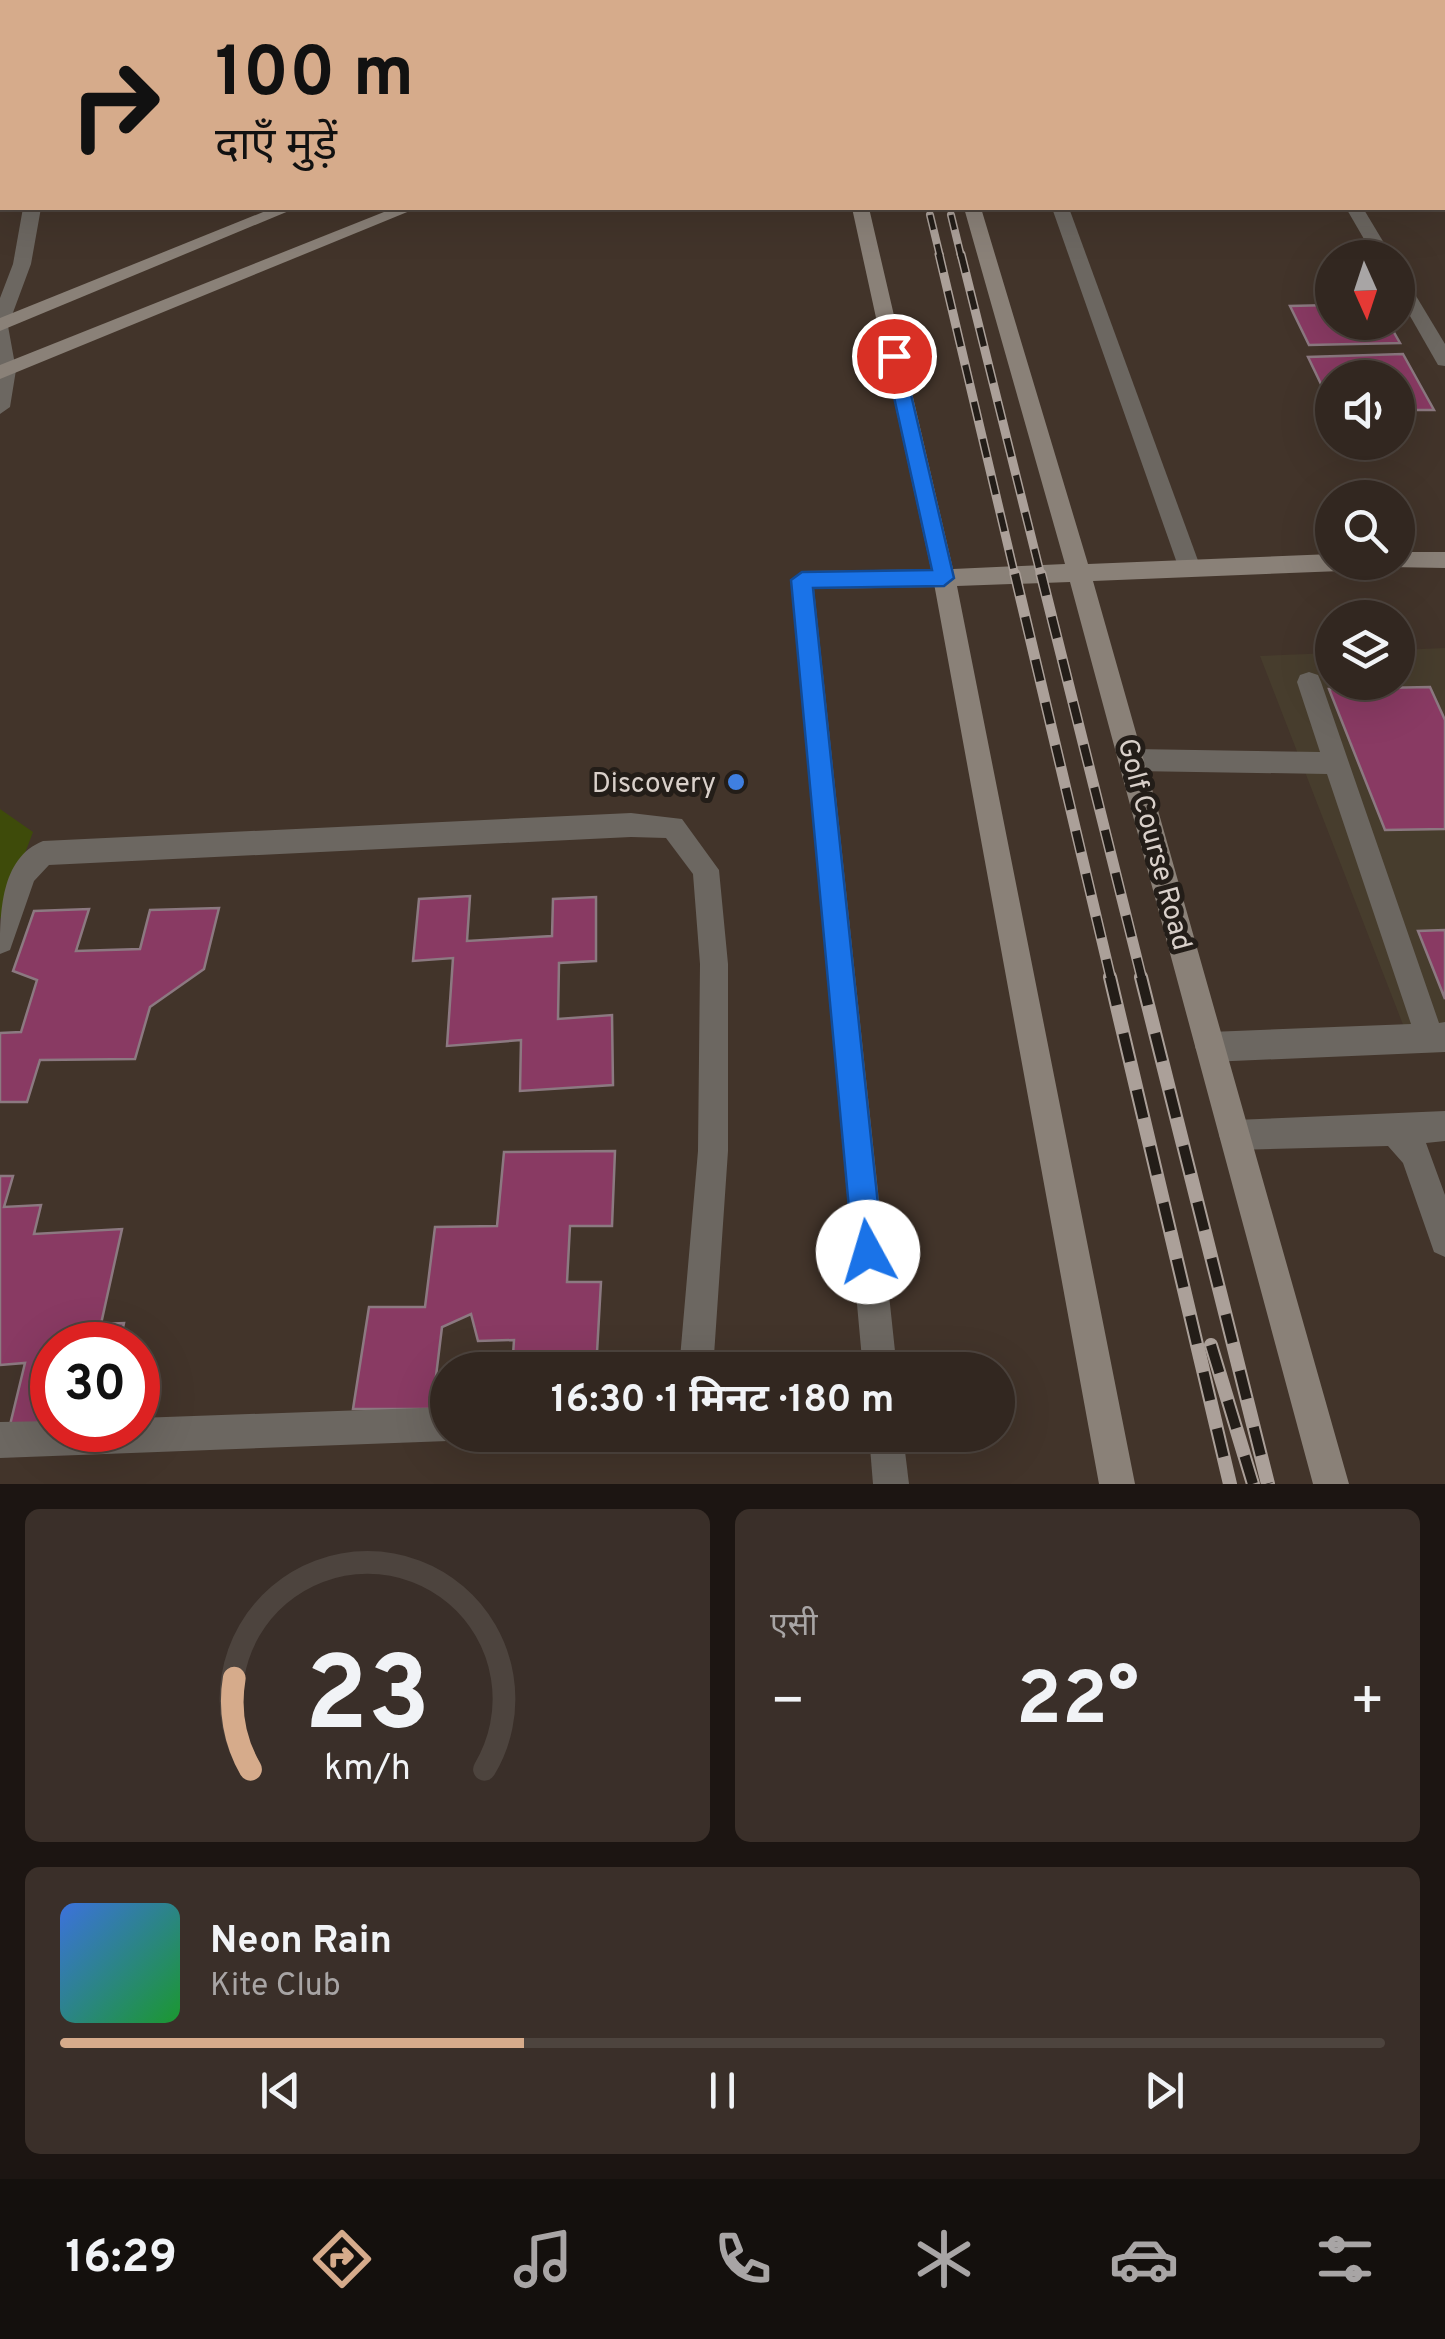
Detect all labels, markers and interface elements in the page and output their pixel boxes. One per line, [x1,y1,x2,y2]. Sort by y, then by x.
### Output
text: 100 m [215,32,414,121]
icon: right [50,40,180,170]
text: दाएँ मुड़ें [215,119,337,176]
north arrow [1315,240,1415,340]
map controls [1315,240,1415,700]
pin [852,314,937,399]
icon: arrive [867,329,922,384]
button: sound [1315,360,1415,460]
button: search [1315,480,1415,580]
button: layers [1315,600,1415,700]
street label: Golf Course Road [1108,735,1199,955]
place label: Discovery [592,767,716,803]
marker: Discovery [725,771,747,793]
position arrow [816,1200,920,1304]
speed limit sign: 30 [30,1322,160,1452]
text: 16:30 · 1 मिनट · 180 m [551,1377,894,1426]
text: एसी [770,1607,818,1647]
text: 23 [305,1635,430,1767]
text: 22° [1016,1656,1139,1751]
text: − [770,1669,805,1739]
text: + [1350,1669,1385,1739]
text: km/h [324,1747,411,1793]
text: Neon Rain [210,1918,392,1967]
text: Kite Club [210,1967,341,2007]
icon: previous [253,2063,308,2118]
icon: pause [695,2063,750,2118]
icon: next [1137,2063,1192,2118]
icon: directions [307,2224,377,2294]
icon: music [508,2224,578,2294]
icon: phone [708,2224,778,2294]
icon: climate [909,2224,979,2294]
icon: car [1109,2224,1179,2294]
icon: filters [1310,2224,1380,2294]
text: 16:29 [65,2231,177,2288]

